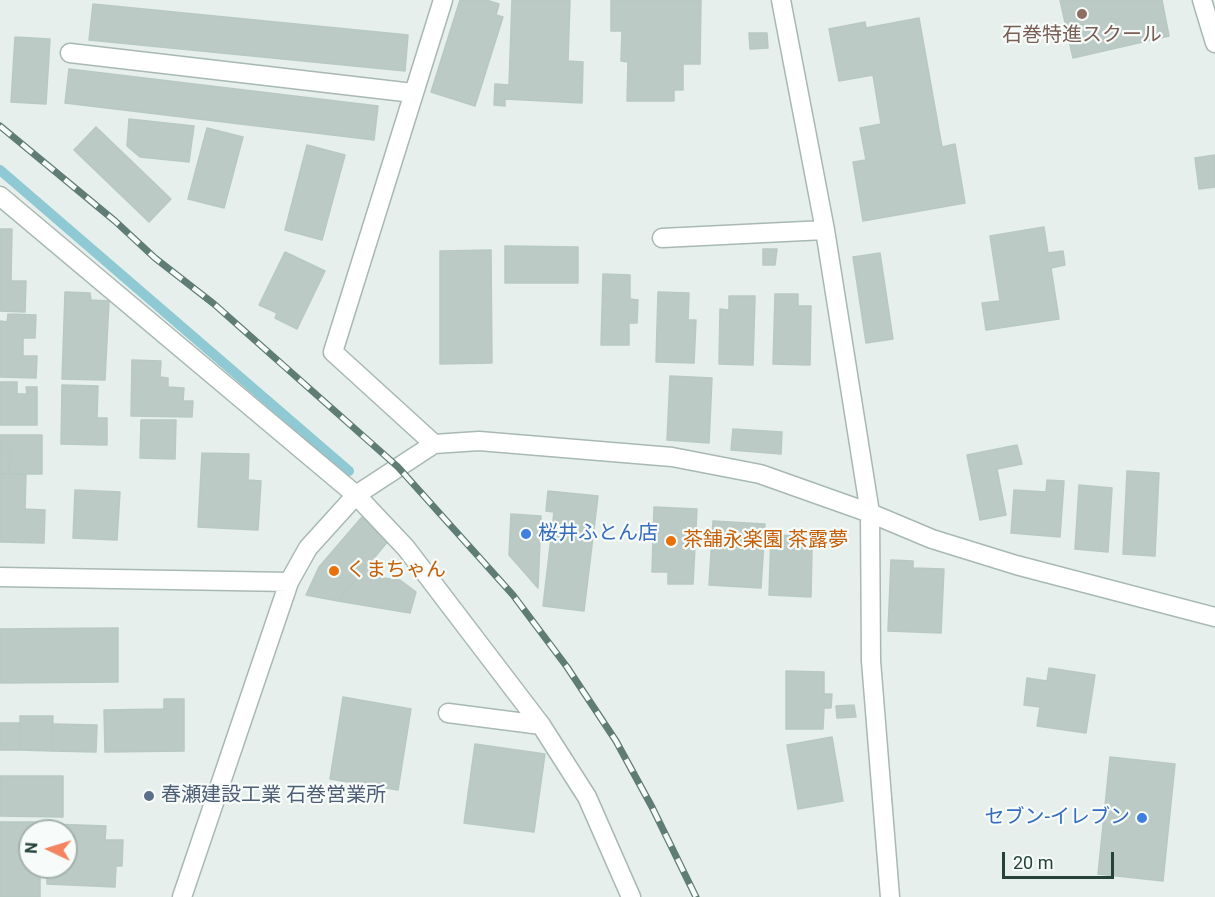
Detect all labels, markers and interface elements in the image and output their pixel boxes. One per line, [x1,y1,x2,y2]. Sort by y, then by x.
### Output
marker: 石巻特進スクール [1075,7,1089,21]
place label: 石巻特進スクール [1002,24,1162,48]
place label: 桜井ふとん店 [538,522,658,546]
marker: 桜井ふとん店 [519,527,533,541]
place label: 茶舗永楽園 茶露夢 [683,529,848,553]
marker: 茶舗永楽園 茶露夢 [664,534,678,548]
place label: くまちゃん [346,559,446,583]
marker: くまちゃん [327,564,341,578]
place label: 春瀬建設工業 石巻営業所 [161,784,386,808]
marker: 春瀬建設工業 石巻営業所 [142,789,156,803]
place label: セブン-イレブン [984,806,1130,830]
marker: セブン-イレブン [1135,811,1149,825]
north arrow [18,819,78,879]
scale bar [1005,840,1118,878]
text: N [22,842,41,854]
text: 20 m [1013,852,1053,873]

